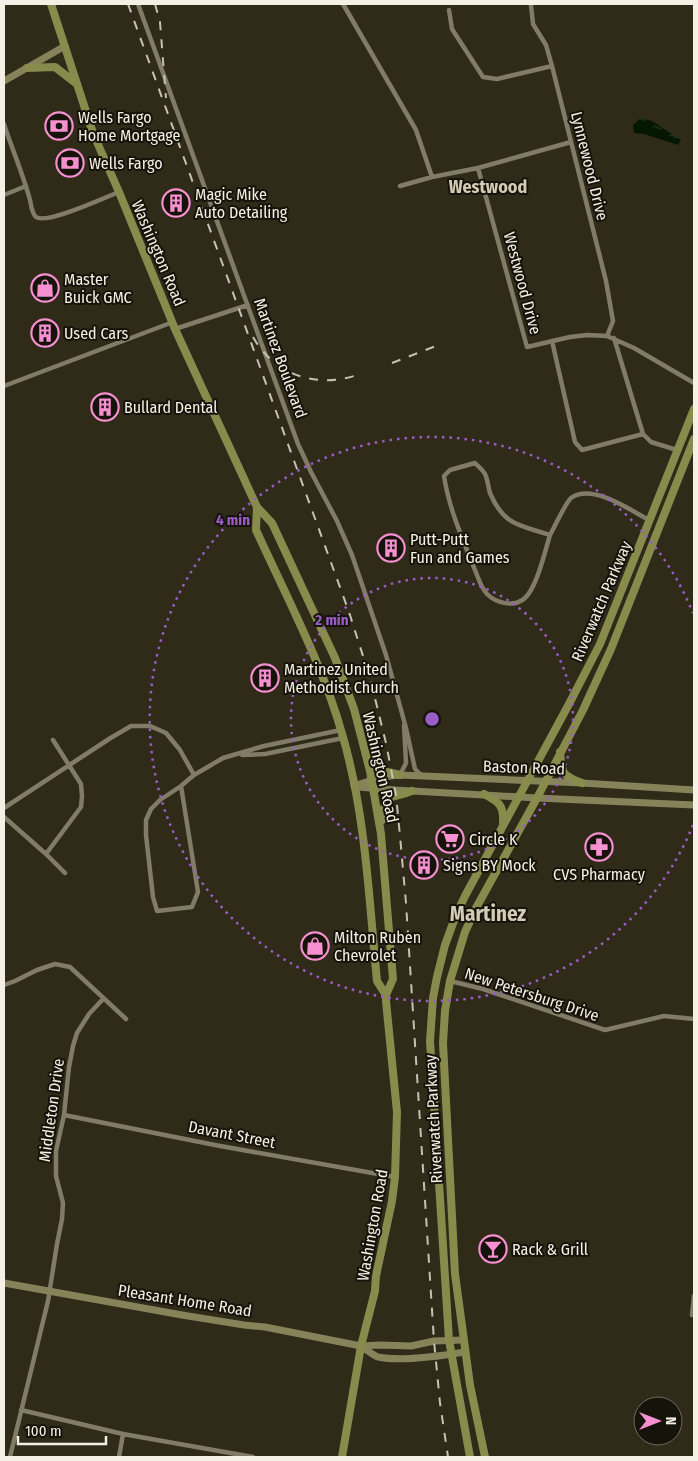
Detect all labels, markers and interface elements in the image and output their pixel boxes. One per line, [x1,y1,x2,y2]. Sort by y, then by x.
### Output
place label: Wells Fargo Home Mortgage [78,108,181,145]
street label: Lynnewood Drive [567,110,612,223]
bank icon: Wells Fargo Home Mortgage [44,111,74,141]
bank icon: Wells Fargo [55,148,85,178]
place label: Wells Fargo [89,154,163,173]
district label: Westwood [449,176,527,198]
place label: Magic Mike Auto Detailing [195,185,288,222]
building icon: Magic Mike Auto Detailing [161,188,191,218]
street label: Washington Road [128,197,189,309]
street label: Westwood Drive [500,230,545,337]
place label: Master Buick GMC [64,270,132,307]
shop icon: Master Buick GMC [30,273,60,303]
street label: Martinez Boulevard [250,296,311,421]
building icon: Used Cars [30,318,60,348]
place label: Used Cars [64,324,129,343]
building icon: Bullard Dental [90,392,120,422]
place label: Bullard Dental [124,398,217,417]
text: 4 min [216,511,250,529]
place label: Putt-Putt Fun and Games [410,530,510,567]
building icon: Putt-Putt Fun and Games [376,533,406,563]
street label: Riverwatch Parkway [568,537,636,664]
text: 2 min [314,611,349,629]
place label: Martinez United Methodist Church [284,660,399,697]
building icon: Martinez United Methodist Church [250,663,280,693]
street label: Washington Road [359,710,403,824]
centre of rings [423,710,441,728]
street label: Baston Road [483,757,565,778]
supermarket icon: Circle K [435,824,465,854]
place label: Circle K [469,830,518,849]
pharmacy icon: CVS Pharmacy [584,832,614,862]
building icon: Signs BY Mock [409,850,439,880]
place label: Signs BY Mock [443,856,536,875]
place label: CVS Pharmacy [553,865,646,884]
district label: Martinez [450,901,526,927]
place label: Milton Ruben Chevrolet [334,928,421,965]
shop icon: Milton Ruben Chevrolet [300,931,330,961]
street label: New Petersburg Drive [462,964,602,1025]
street label: Riverwatch Parkway [421,1053,446,1184]
street label: Middleton Drive [35,1057,68,1163]
street label: Davant Street [187,1117,278,1152]
street label: Washington Road [353,1168,392,1283]
bar icon: Rack & Grill [478,1234,508,1264]
place label: Rack & Grill [512,1240,588,1259]
street label: Pleasant Home Road [117,1281,253,1320]
north arrow [633,1396,683,1446]
scale bar [18,1414,105,1446]
text: N [662,1417,679,1425]
text: 100 m [25,1422,62,1440]

